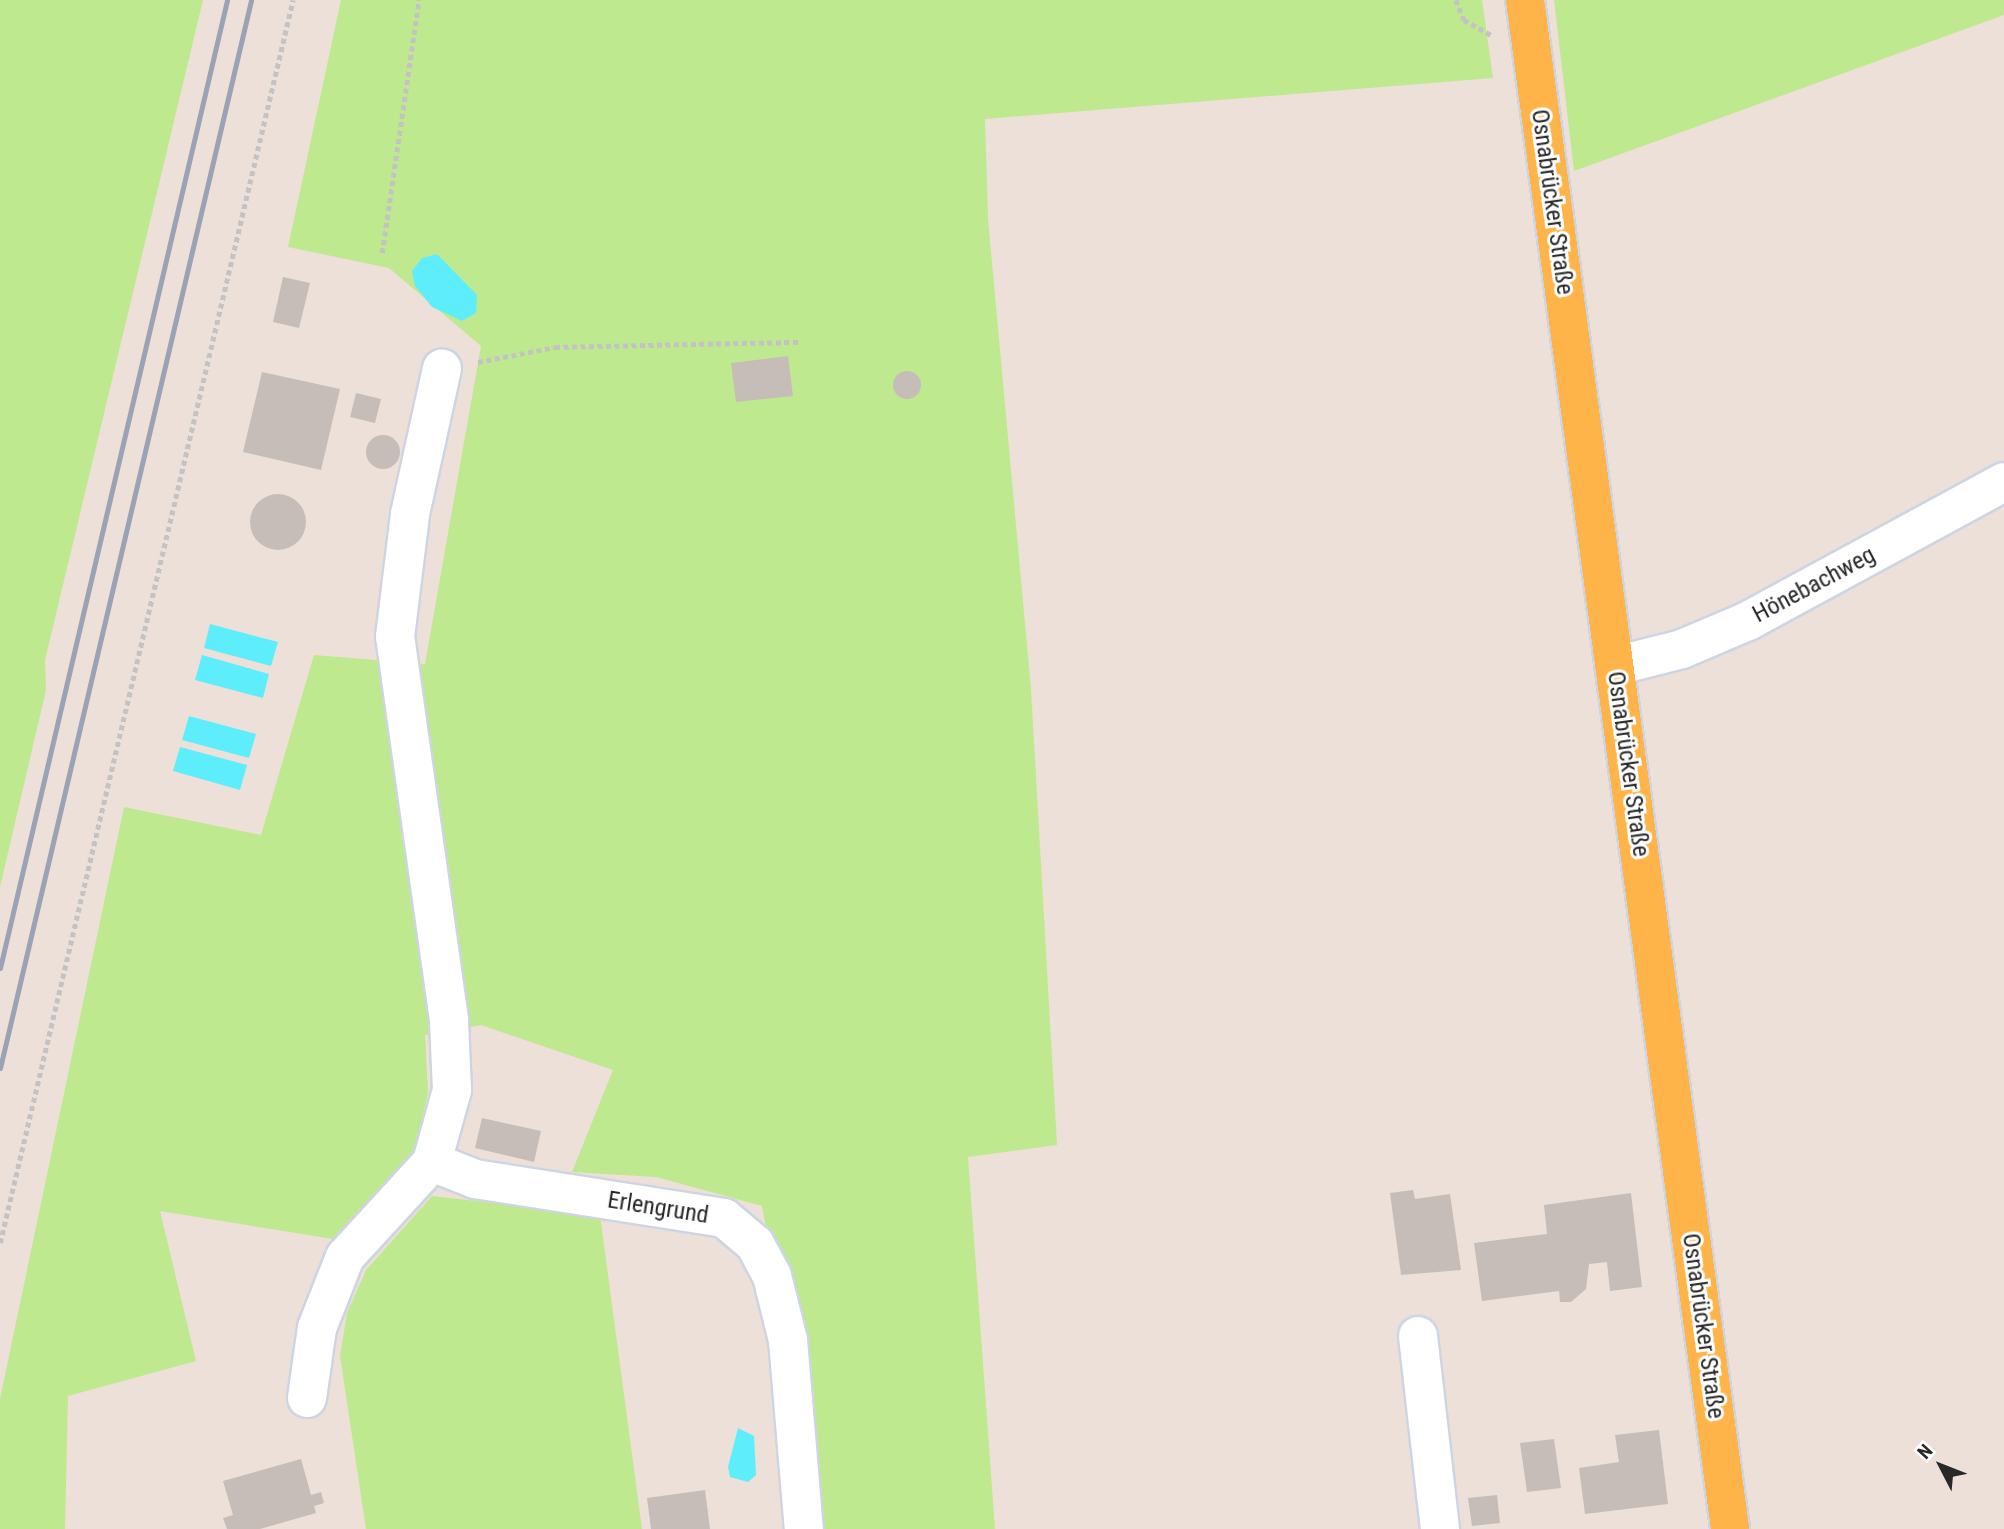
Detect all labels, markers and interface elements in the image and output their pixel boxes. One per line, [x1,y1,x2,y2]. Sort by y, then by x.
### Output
street label: Osnabrücker Straße [1525,108,1579,296]
street label: Hönebachweg [1748,541,1880,629]
street label: Osnabrücker Straße [1601,670,1655,858]
street label: Erlengrund [605,1186,711,1230]
street label: Osnabrücker Straße [1676,1232,1730,1420]
north arrow [1906,1431,1976,1501]
text: N [1913,1440,1937,1464]

